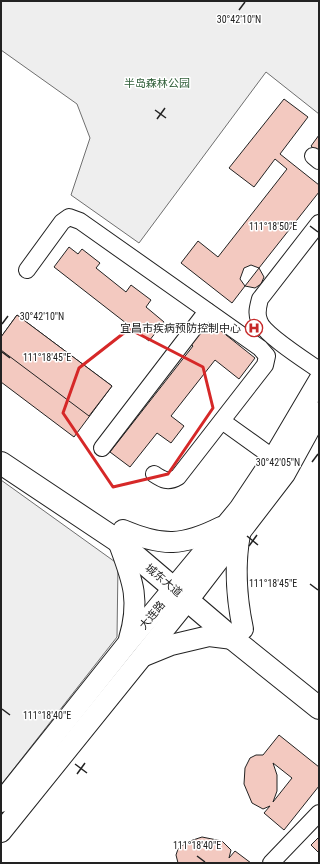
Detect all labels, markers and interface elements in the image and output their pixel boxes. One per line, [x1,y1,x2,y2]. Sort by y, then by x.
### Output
text: 30°42'10"N [217,14,261,25]
park label: 半岛森林公园 [124,77,190,90]
text: 111°18'50"E [249,221,297,232]
text: 30°42'10"N [20,311,64,322]
hospital icon: 宜昌市疾病预防控制中心 [244,318,264,338]
place label: 宜昌市疾病预防控制中心 [120,322,241,335]
text: 111°18'45"E [23,352,71,363]
text: 30°42'05"N [256,457,300,468]
street label: 城东大道 [143,561,185,600]
text: 111°18'45"E [249,578,297,589]
street label: 大连路 [137,599,168,632]
text: 111°18'40"E [23,710,71,721]
text: 111°18'40"E [173,840,221,851]

